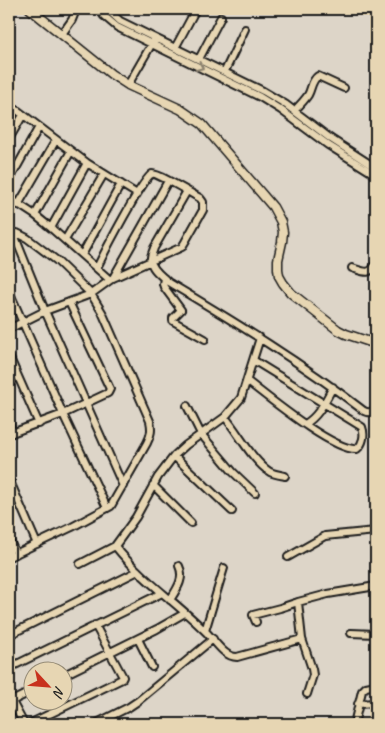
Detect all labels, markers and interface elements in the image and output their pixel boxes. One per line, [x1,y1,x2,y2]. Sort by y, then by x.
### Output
one-way arrow [195,61,204,72]
north arrow [22,660,72,710]
text: N [49,684,69,701]

